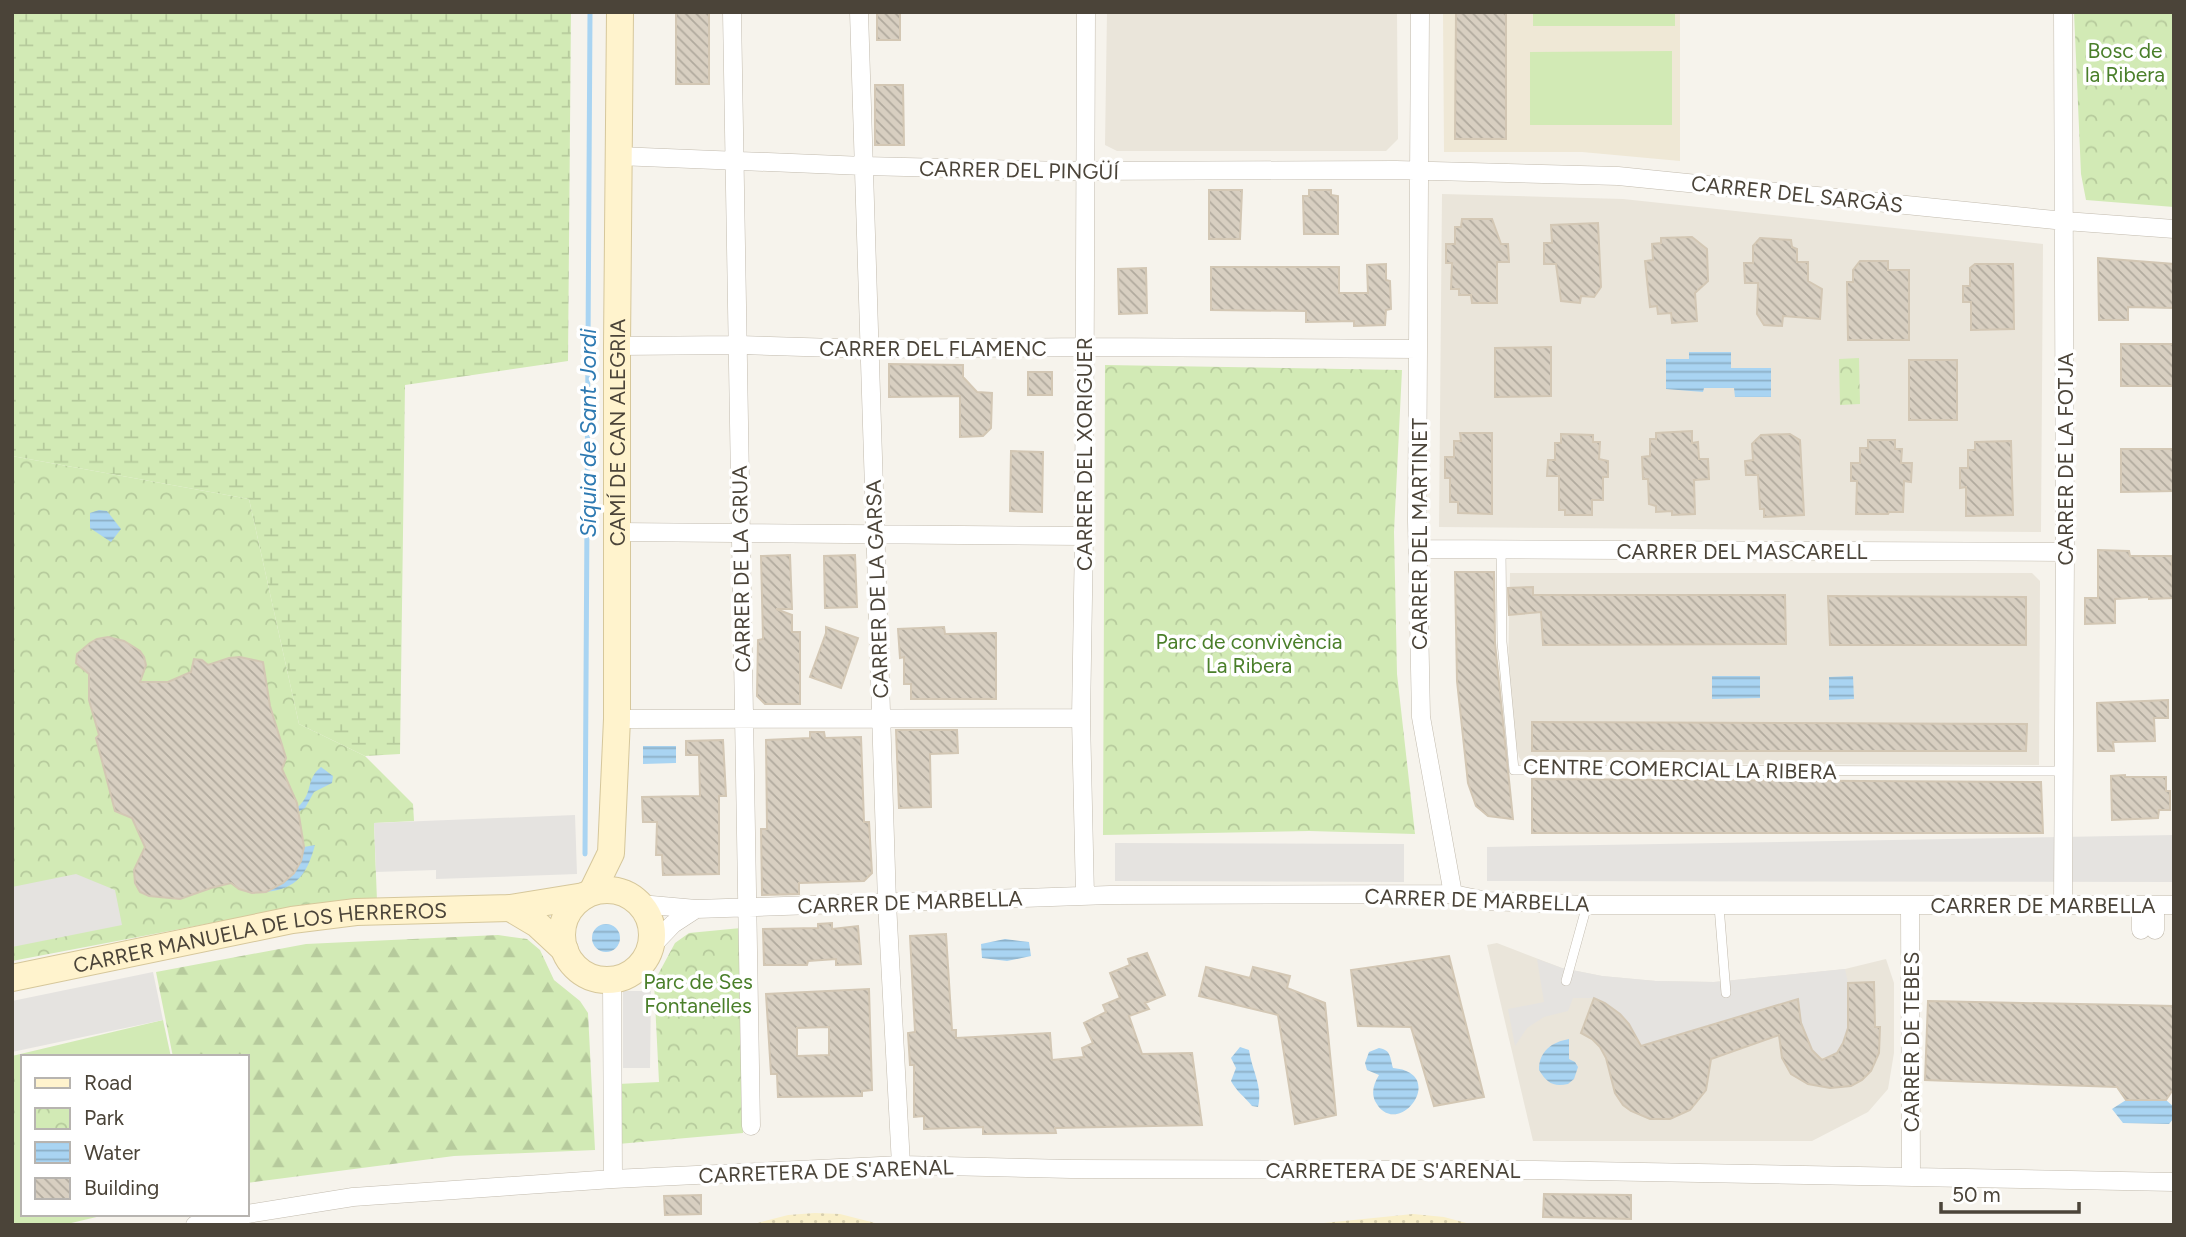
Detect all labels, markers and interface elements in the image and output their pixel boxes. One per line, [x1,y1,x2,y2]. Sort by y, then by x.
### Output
park label: Bosc de la Ribera [2085,38,2165,87]
street label: CARRER DEL PINGÜÍ [919,156,1121,184]
street label: CARRER DEL SARGÀS [1690,170,1904,218]
street label: CAMÍ DE CAN ALEGRIA [604,319,630,546]
water label: Síquia de Sant Jordi [574,328,602,538]
street label: CARRER DEL FLAMENC [819,336,1047,361]
street label: CARRER DEL XORIGUER [1072,337,1097,571]
street label: CARRER DE LA FOTJA [2053,353,2078,565]
street label: CARRER DEL MARTINET [1407,418,1432,650]
street label: CARRER DE LA GRUA [727,465,755,673]
street label: CARRER DE LA GARSA [861,479,893,699]
street label: CARRER DEL MASCARELL [1616,539,1868,564]
park label: Parc de convivència La Ribera [1156,629,1342,678]
street label: CENTRE COMERCIAL LA RIBERA [1523,754,1837,784]
street label: CARRER DE MARBELLA [1364,884,1590,916]
street label: CARRER DE MARBELLA [797,886,1023,918]
street label: CARRER DE MARBELLA [1931,893,2155,918]
street label: CARRER MANUELA DE LOS HERREROS [71,897,447,978]
street label: CARRER DE TEBES [1899,952,1924,1132]
park label: Parc de Ses Fontanelles [643,969,753,1018]
legend [21,1055,248,1216]
text: Road [84,1070,132,1095]
text: Park [84,1105,125,1130]
text: Water [84,1140,140,1165]
street label: CARRETERA DE S'ARENAL [698,1154,954,1188]
street label: CARRETERA DE S'ARENAL [1265,1158,1521,1183]
scale bar [1941,1170,2079,1214]
text: Building [84,1175,159,1200]
text: 50 m [1952,1182,2001,1207]

